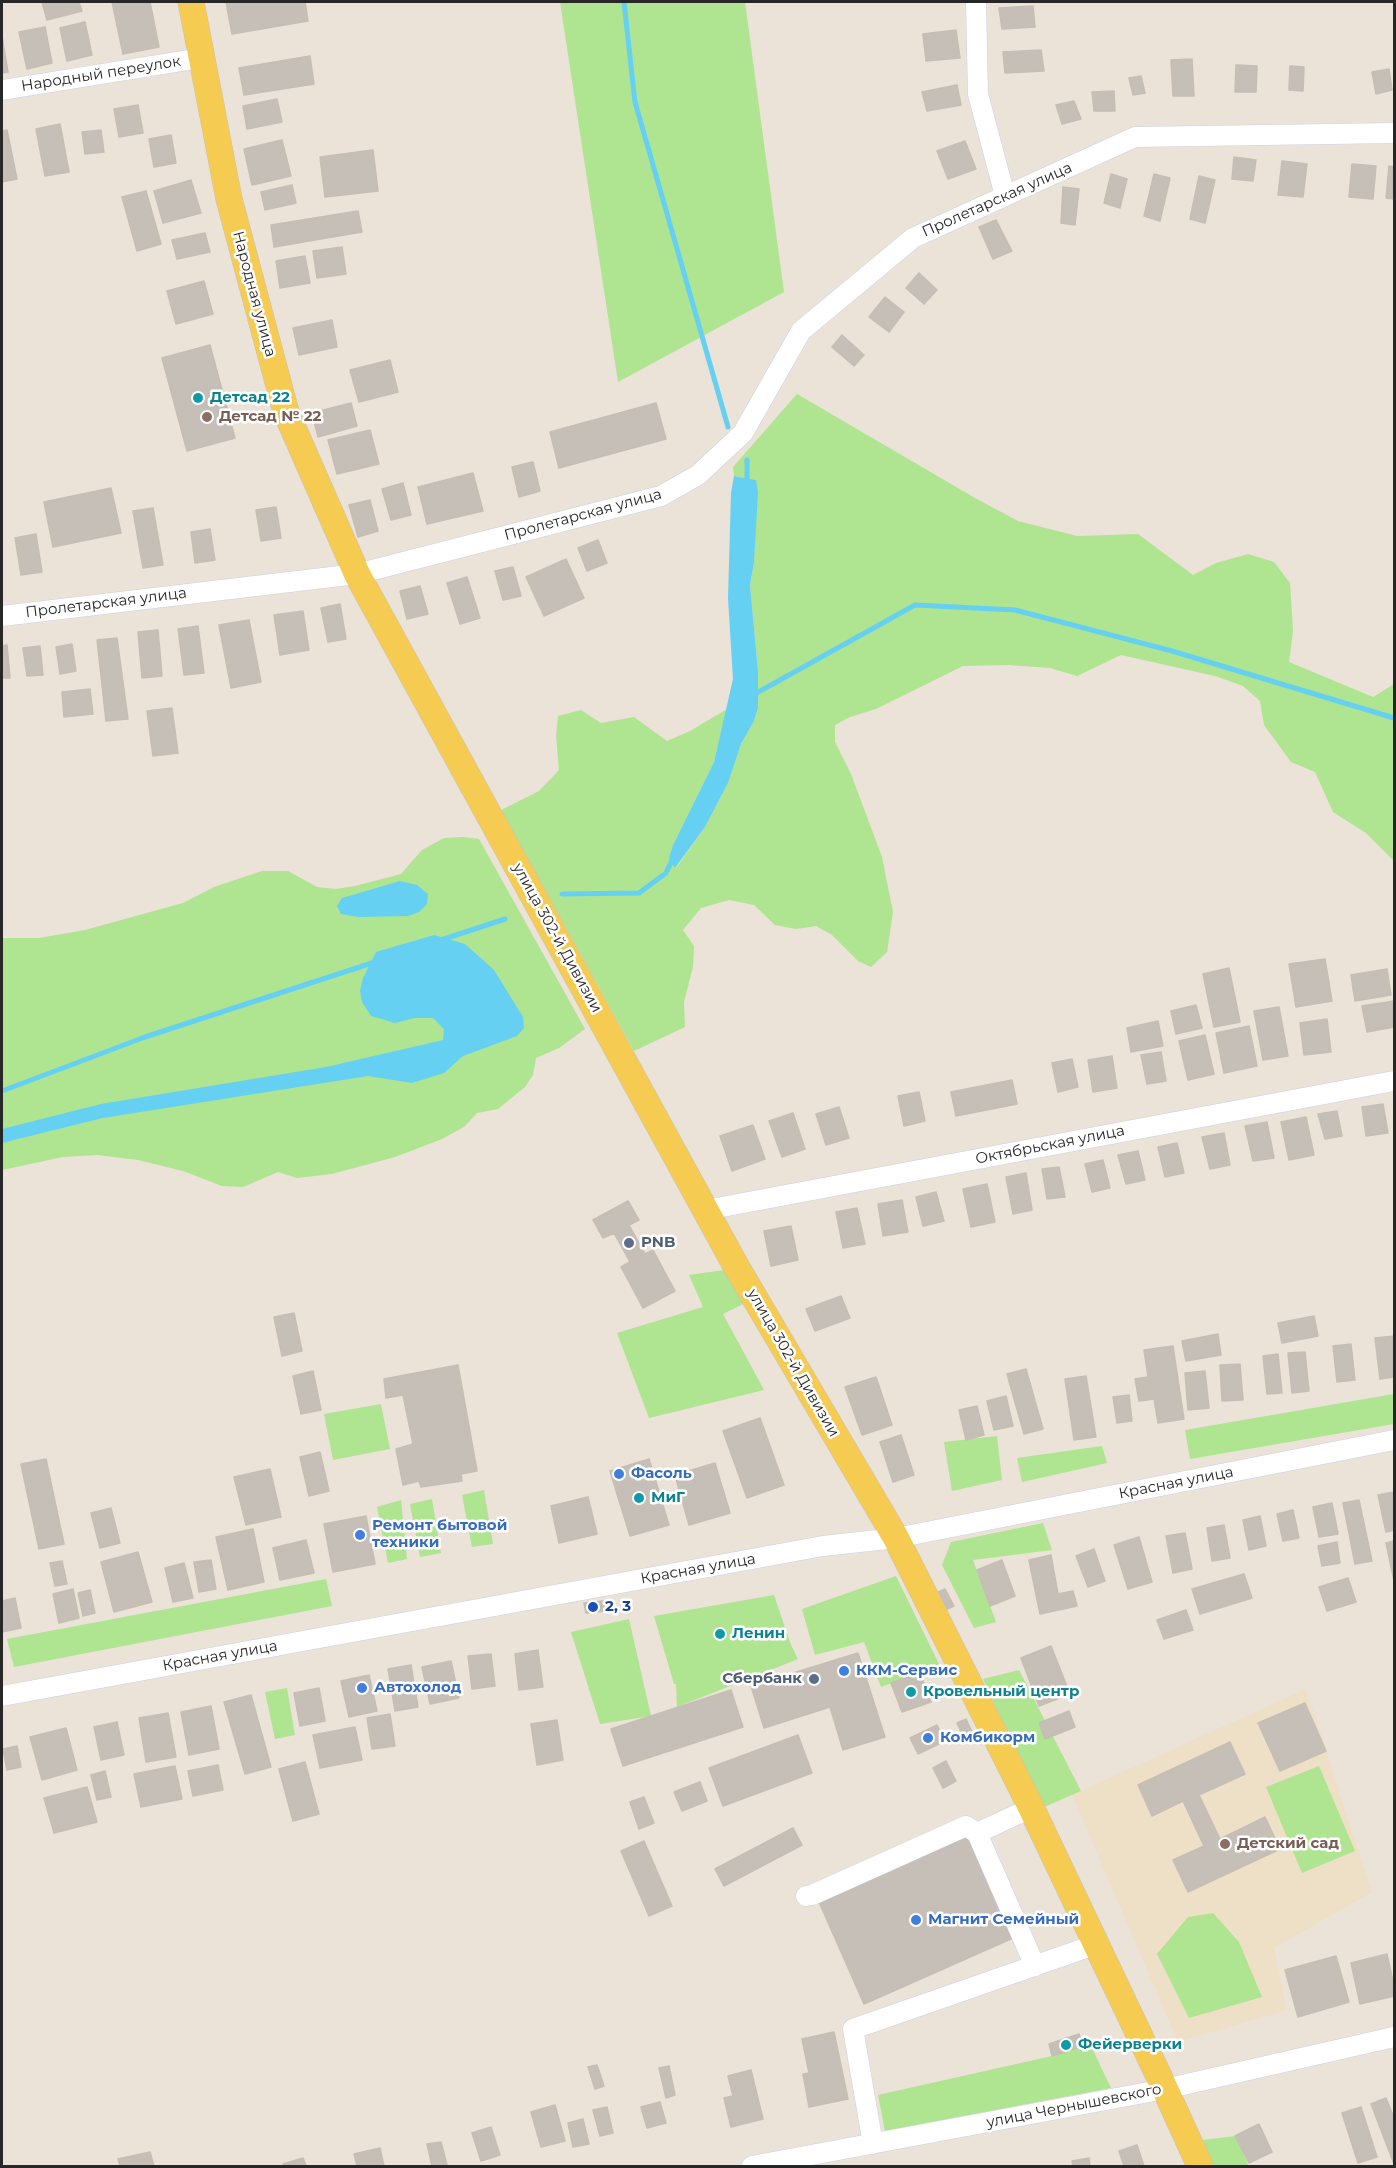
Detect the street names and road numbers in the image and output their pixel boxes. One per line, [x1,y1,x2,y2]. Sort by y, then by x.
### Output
street label: Народный переулок [20,52,182,96]
street label: Пролетарская улица [919,159,1075,241]
street label: Народная улица [229,229,279,359]
street label: Пролетарская улица [502,485,664,545]
street label: Пролетарская улица [24,584,188,622]
street label: улица 302-й Дивизии [508,860,606,1016]
street label: Октябрьская улица [974,1122,1126,1168]
street label: улица 302-й Дивизии [743,1286,843,1440]
street label: Красная улица [1117,1463,1235,1503]
street label: Красная улица [639,1550,757,1588]
street label: Красная улица [161,1637,279,1675]
street label: улица Чернышевского [985,2080,1163,2132]

